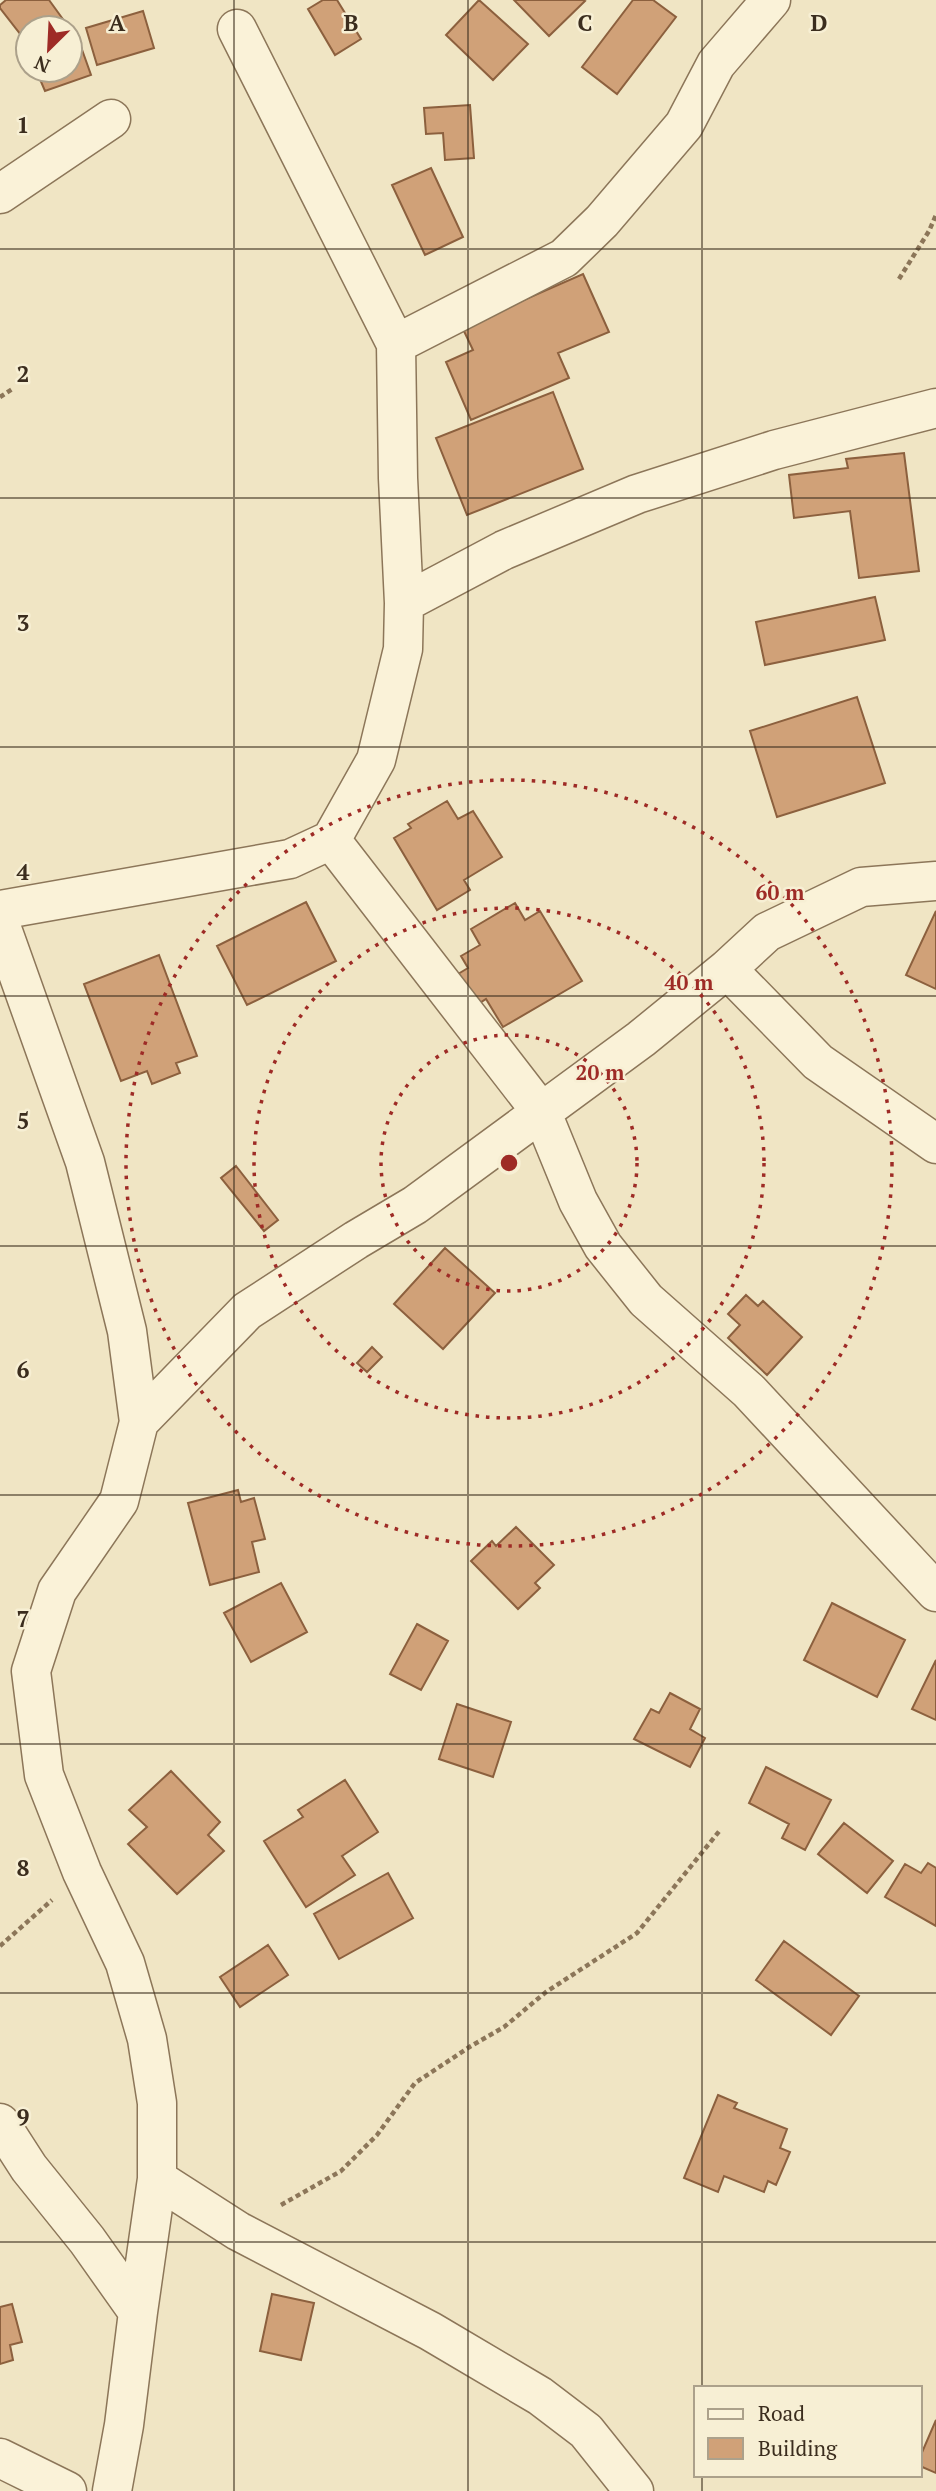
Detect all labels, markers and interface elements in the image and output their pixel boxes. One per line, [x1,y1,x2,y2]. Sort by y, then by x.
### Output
text: A [109,7,126,38]
text: B [344,7,359,38]
text: C [578,7,593,38]
text: D [811,7,828,38]
north arrow [14,14,84,84]
text: N [30,50,54,79]
text: 1 [17,109,30,140]
text: 2 [17,358,30,389]
text: 3 [17,607,30,638]
text: 4 [17,856,30,887]
text: 60 m [756,878,805,906]
text: 40 m [665,968,714,996]
text: 20 m [576,1058,625,1086]
text: 5 [17,1105,30,1136]
centre of rings [497,1151,521,1175]
text: 6 [17,1354,30,1385]
text: 7 [17,1603,30,1634]
text: 8 [17,1852,30,1883]
text: 9 [17,2101,30,2132]
legend [694,2386,922,2477]
text: Road [758,2399,805,2427]
text: Building [758,2434,838,2462]

